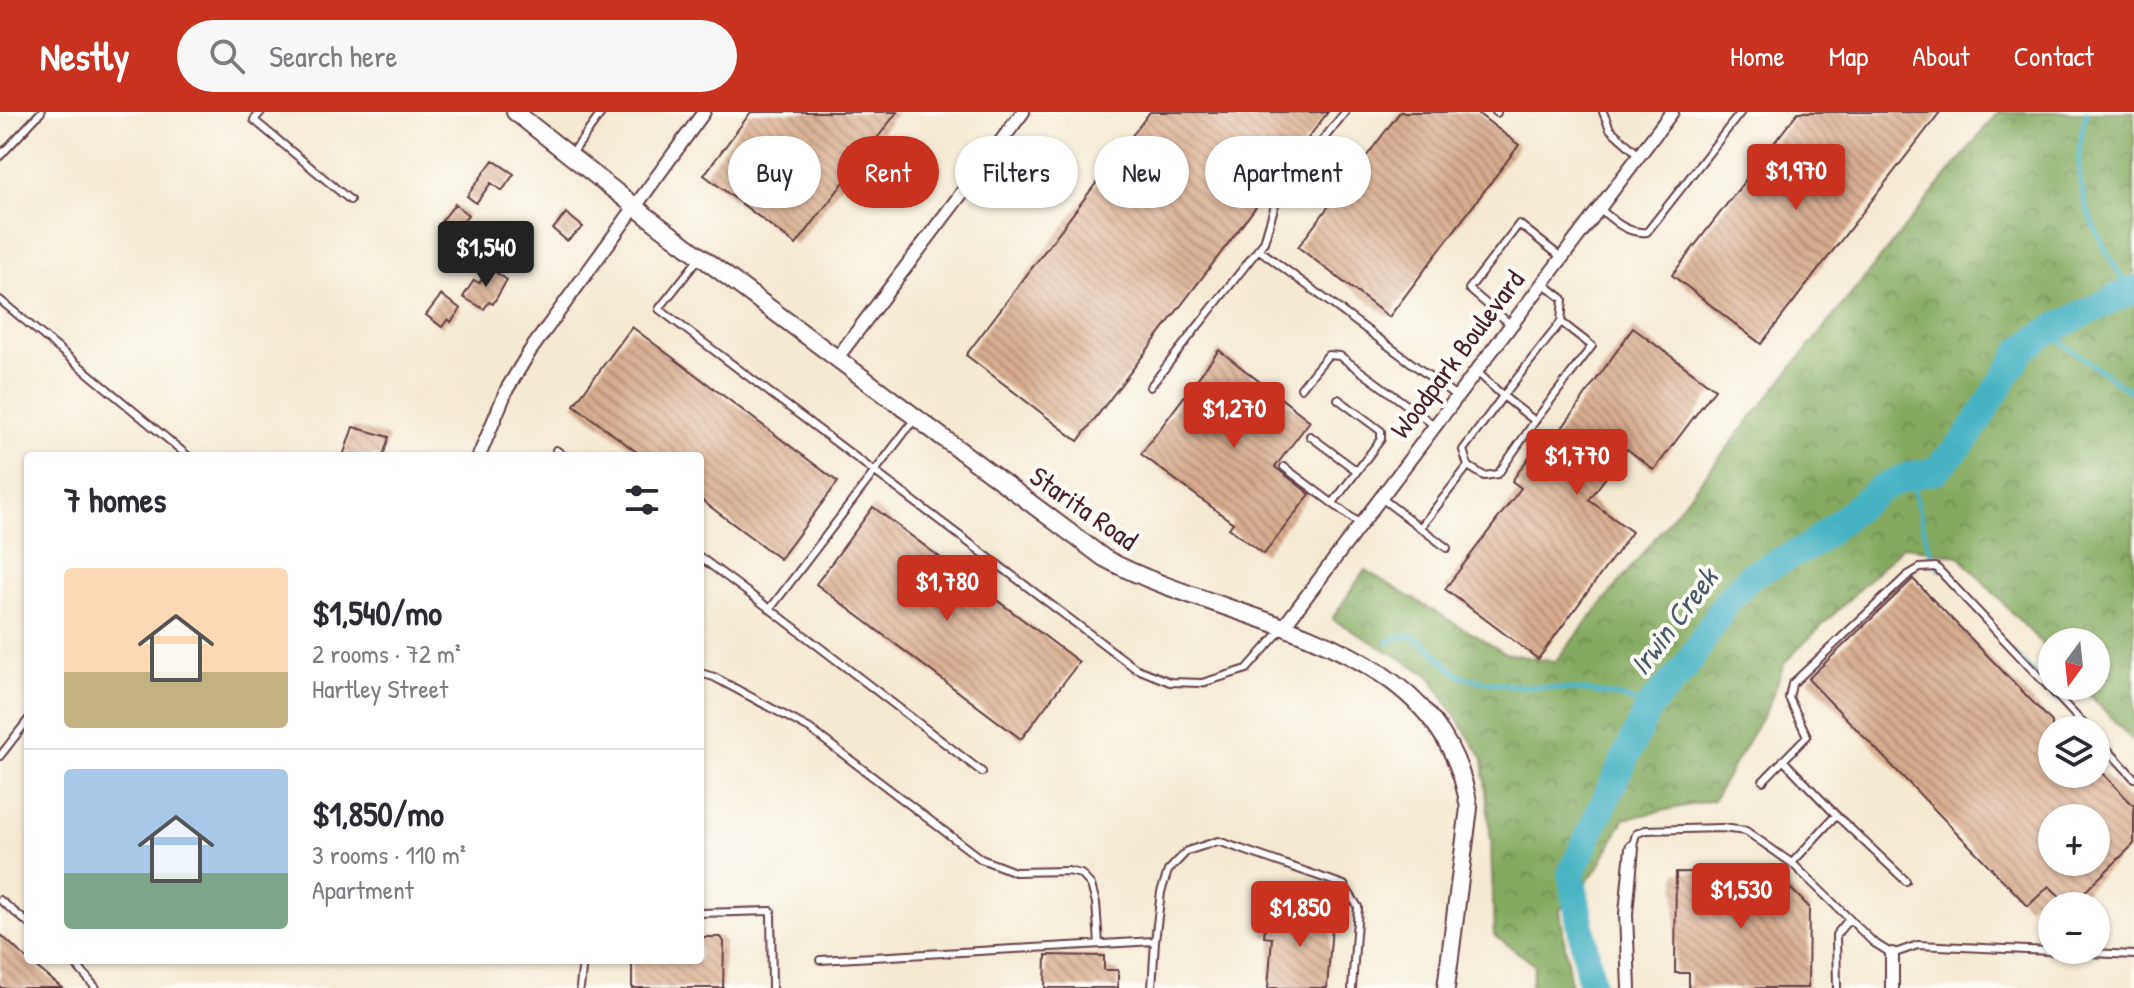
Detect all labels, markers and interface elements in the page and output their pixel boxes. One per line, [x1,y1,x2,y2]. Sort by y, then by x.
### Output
search box [177,20,737,92]
text: Nestly [40,30,129,82]
icon: search [205,34,249,78]
text: Search here [269,36,397,76]
text: Home [1730,37,1785,75]
text: Map [1829,37,1868,75]
text: About [1912,37,1970,75]
text: Contact [2014,37,2094,75]
chip: Buy [728,136,821,208]
chip: Rent [837,136,939,208]
chip: Filters [955,136,1078,208]
chip: New [1094,136,1189,208]
chip: Apartment [1205,136,1371,208]
pin: $1,970 [1731,144,1861,212]
text: $1,970 [1765,152,1827,187]
pin: $1,540 [421,221,551,289]
text: $1,540 [456,229,516,264]
street label: Woodpark Boulevard [1381,262,1533,446]
pin: $1,270 [1169,382,1299,450]
text: $1,270 [1202,390,1266,425]
pin: $1,770 [1512,429,1642,497]
text: $1,770 [1544,437,1610,472]
street label: Starita Road [1023,457,1146,559]
text: 7 homes [64,477,166,523]
icon: filters [620,478,664,522]
pin: $1,780 [882,555,1012,623]
water label: Irwin Creek [1620,557,1728,683]
text: $1,780 [915,563,979,598]
text: $1,540/mo [312,590,442,636]
icon: home [128,600,224,696]
north arrow [2038,628,2110,700]
map controls [2038,628,2110,964]
text: 2 rooms · 72 m² [312,636,461,671]
text: Hartley Street [312,671,448,706]
button: layers [2038,716,2110,788]
text: $1,850/mo [312,791,444,837]
icon: home [128,801,224,897]
button: + [2038,804,2110,876]
text: 3 rooms · 110 m² [312,837,466,872]
pin: $1,530 [1676,863,1806,931]
text: $1,530 [1710,871,1772,906]
text: Apartment [312,872,414,907]
pin: $1,850 [1235,881,1365,949]
text: $1,850 [1269,889,1331,924]
button: − [2038,892,2110,964]

